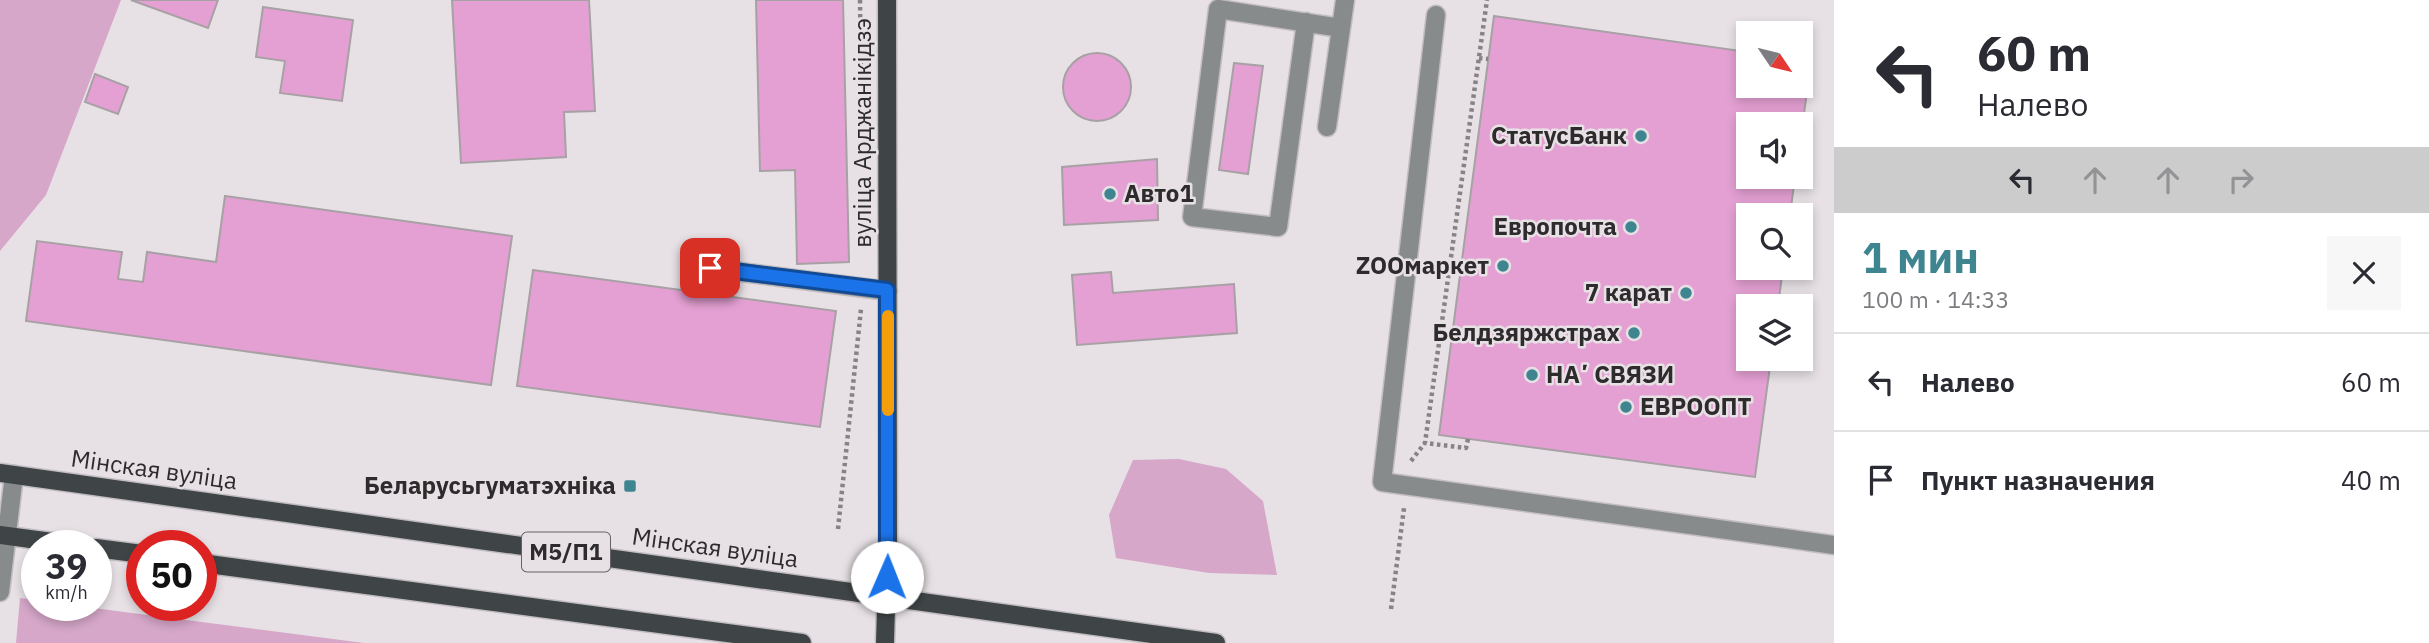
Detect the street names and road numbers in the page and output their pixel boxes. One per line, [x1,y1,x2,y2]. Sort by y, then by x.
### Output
street label: вуліца Арджанікідзэ [846,18,878,248]
street label: Мінская вуліца [69,442,239,497]
street label: Мінская вуліца [630,520,800,575]
road number: М5/П1 [522,532,610,572]

